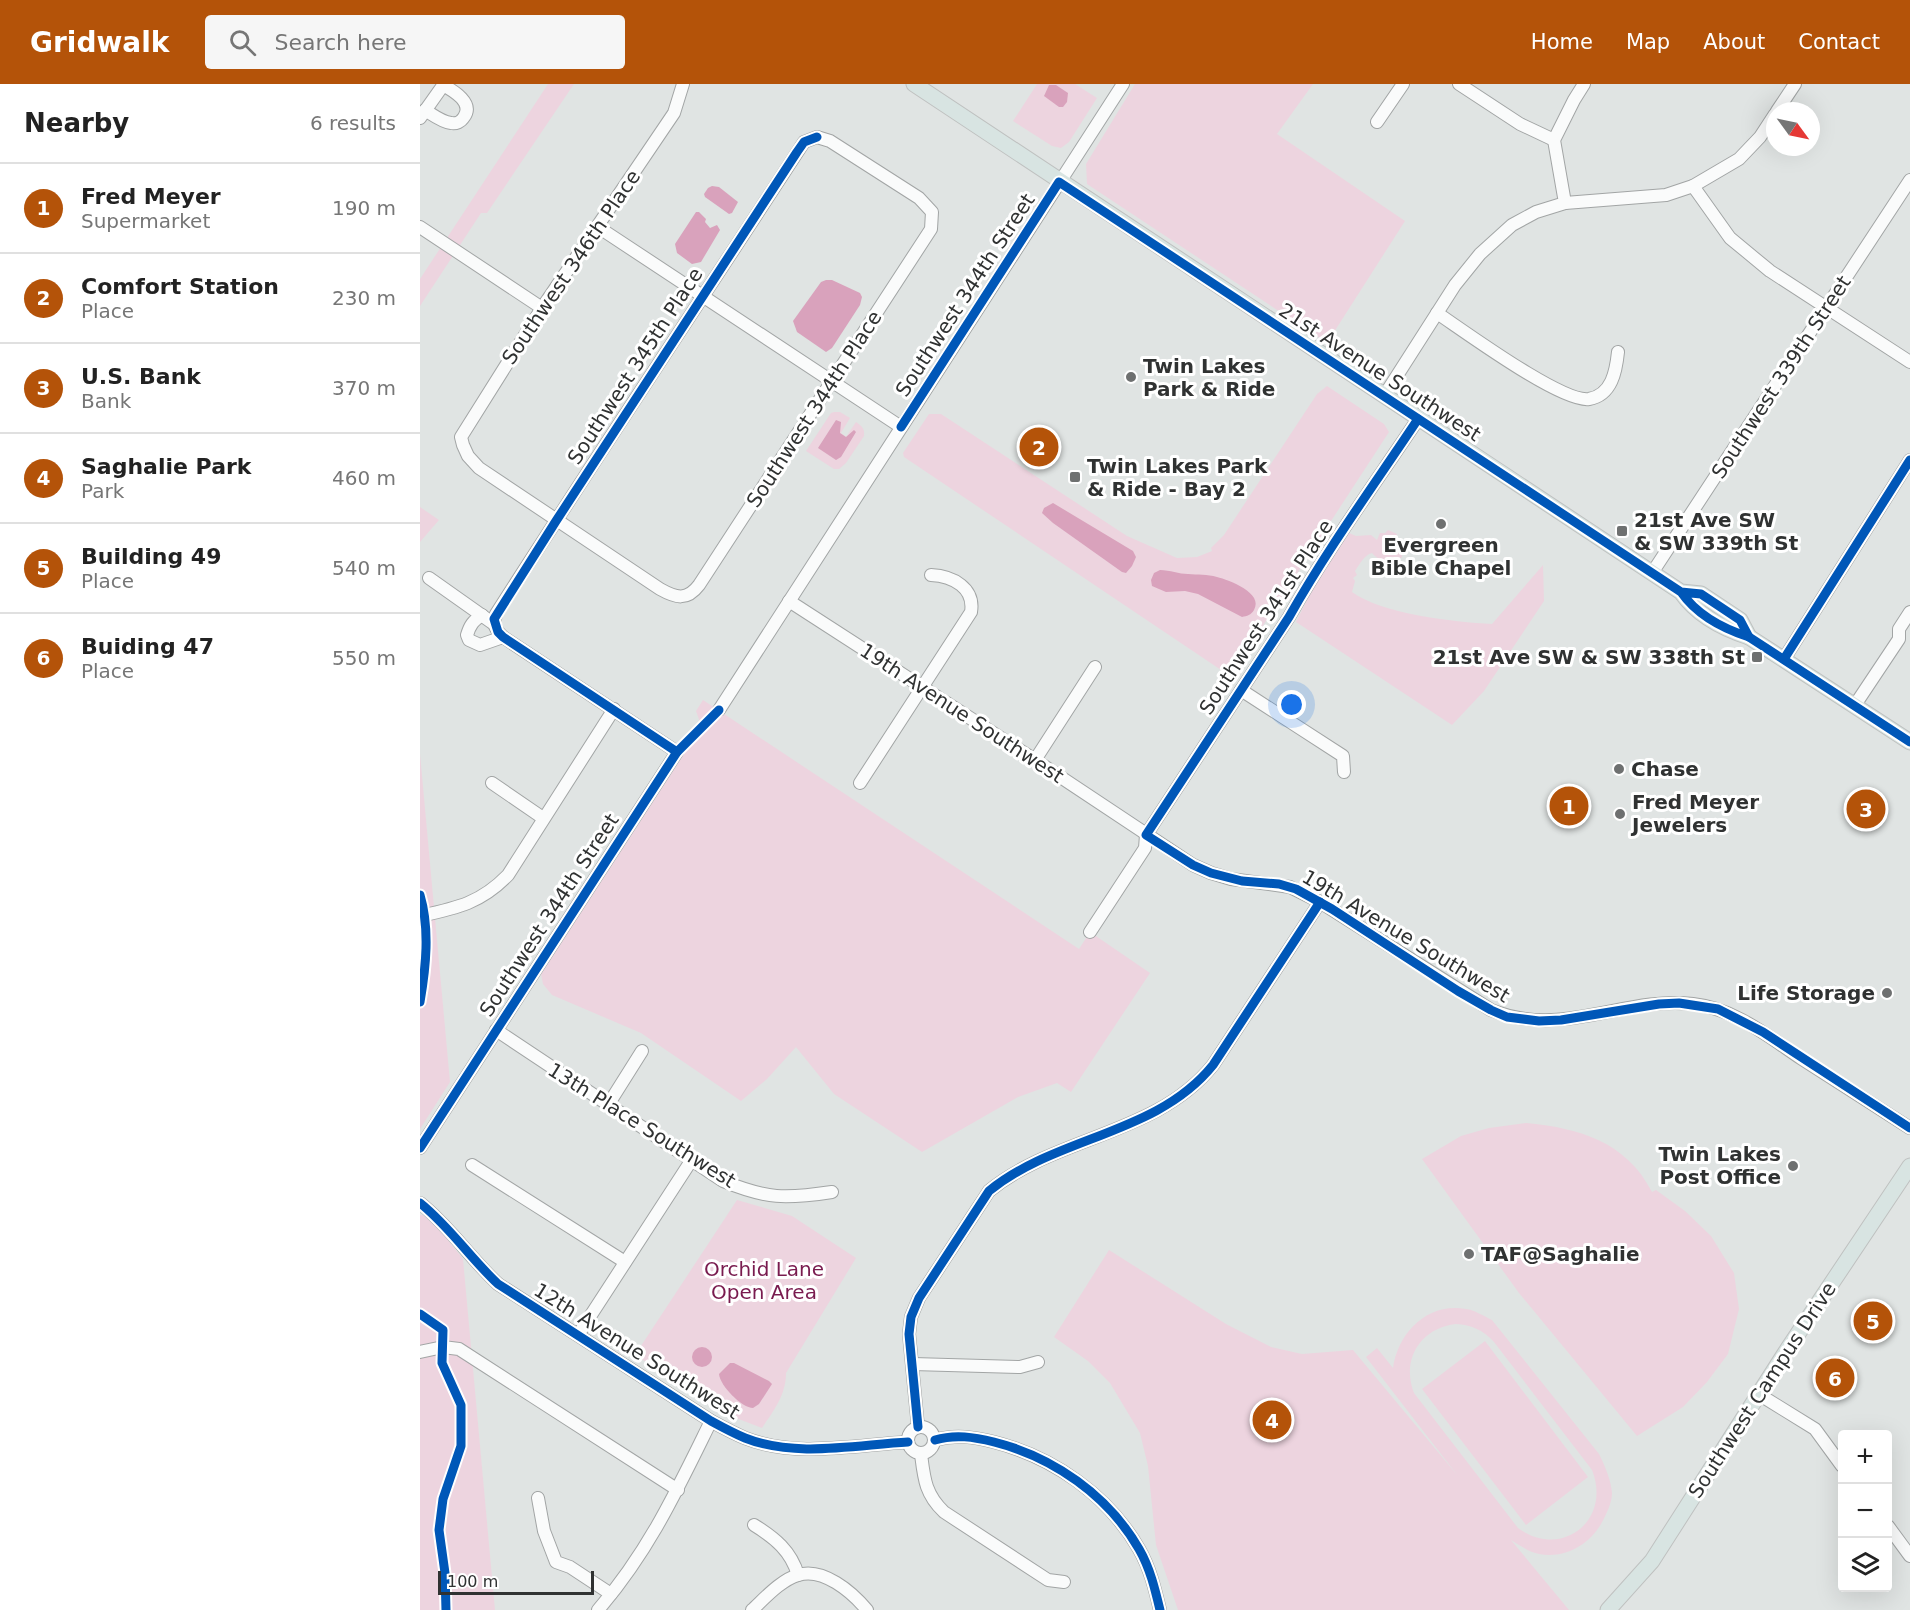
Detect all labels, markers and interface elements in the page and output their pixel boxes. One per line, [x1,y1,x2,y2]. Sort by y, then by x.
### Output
search box [205,15,625,69]
text: Gridwalk [30,26,169,59]
icon: search [226,26,259,59]
text: Search here [274,30,407,55]
text: Home [1531,30,1593,54]
text: Map [1626,30,1670,54]
text: About [1703,30,1765,54]
text: Contact [1798,30,1880,54]
north arrow [1766,102,1820,156]
text: Nearby [24,108,129,138]
text: 6 results [310,111,396,135]
street label: Southwest 346th Place [497,165,645,369]
text: Fred Meyer [81,184,221,209]
street label: Southwest 344th Street [890,189,1040,401]
text: 1 [37,196,50,220]
text: 190 m [332,196,396,220]
text: Supermarket [81,209,210,233]
street label: Southwest 345th Place [562,263,708,469]
street label: Southwest 339th Street [1706,271,1856,483]
text: Comfort Station [81,274,279,299]
text: 2 [37,286,50,310]
text: 230 m [332,286,396,310]
street label: 21st Avenue Southwest [1275,298,1486,446]
text: Place [81,299,134,323]
street label: Southwest 344th Place [741,306,887,512]
place label: Twin Lakes Park & Ride [1143,354,1275,401]
text: U.S. Bank [81,364,201,389]
marker: Twin Lakes Park & Ride [1124,370,1138,384]
text: 3 [37,376,50,400]
text: 370 m [332,376,396,400]
text: Bank [81,389,131,413]
pin: 2 [1020,424,1058,470]
text: Saghalie Park [81,454,251,479]
place label: Twin Lakes Park & Ride - Bay 2 [1087,454,1268,501]
text: 4 [37,466,50,490]
text: 460 m [332,466,396,490]
marker: Twin Lakes Park & Ride - Bay 2 [1068,470,1082,484]
text: Park [81,479,124,503]
place label: 21st Ave SW & SW 339th St [1634,508,1799,555]
street label: Southwest 341st Place [1194,515,1338,719]
marker: Evergreen Bible Chapel [1434,517,1448,531]
marker: 21st Ave SW & SW 339th St [1615,524,1629,538]
place label: Evergreen Bible Chapel [1371,533,1511,580]
text: Building 49 [81,544,222,569]
text: 5 [37,556,50,580]
text: 540 m [332,556,396,580]
text: Place [81,569,134,593]
text: Buiding 47 [81,634,214,659]
street label: 19th Avenue Southwest [856,638,1068,788]
place label: 21st Ave SW & SW 338th St [1433,645,1745,669]
text: 6 [37,646,50,670]
text: 550 m [332,646,396,670]
marker: 21st Ave SW & SW 338th St [1750,650,1764,664]
text: Place [81,659,134,683]
your location [1277,690,1306,719]
place label: Chase [1631,757,1699,781]
marker: Chase [1612,762,1626,776]
pin: 1 [1550,784,1588,828]
pin: 3 [1846,786,1886,832]
place label: Fred Meyer Jewelers [1630,790,1759,837]
marker: Fred Meyer Jewelers [1613,807,1627,821]
street label: Southwest 344th Street [474,809,624,1021]
street label: 19th Avenue Southwest [1298,864,1514,1008]
place label: Life Storage [1737,981,1875,1005]
marker: Life Storage [1880,986,1894,1000]
street label: 13th Place Southwest [544,1057,740,1193]
place label: Twin Lakes Post Office [1659,1142,1781,1189]
marker: Twin Lakes Post Office [1786,1159,1800,1173]
place label: TAF@Saghalie [1481,1242,1639,1266]
marker: TAF@Saghalie [1462,1247,1476,1261]
park label: Orchid Lane Open Area [704,1257,824,1304]
street label: 12th Avenue Southwest [530,1278,744,1424]
street label: Southwest Campus Drive [1683,1278,1841,1502]
pin: 5 [1854,1298,1892,1344]
pin: 6 [1816,1356,1854,1400]
pin: 4 [1252,1398,1292,1442]
map controls [1838,1430,1892,1592]
button: + [1838,1430,1892,1484]
button: − [1838,1484,1892,1538]
button: layers [1838,1538,1892,1592]
scale bar [438,1568,594,1596]
text: 100 m [447,1572,498,1591]

